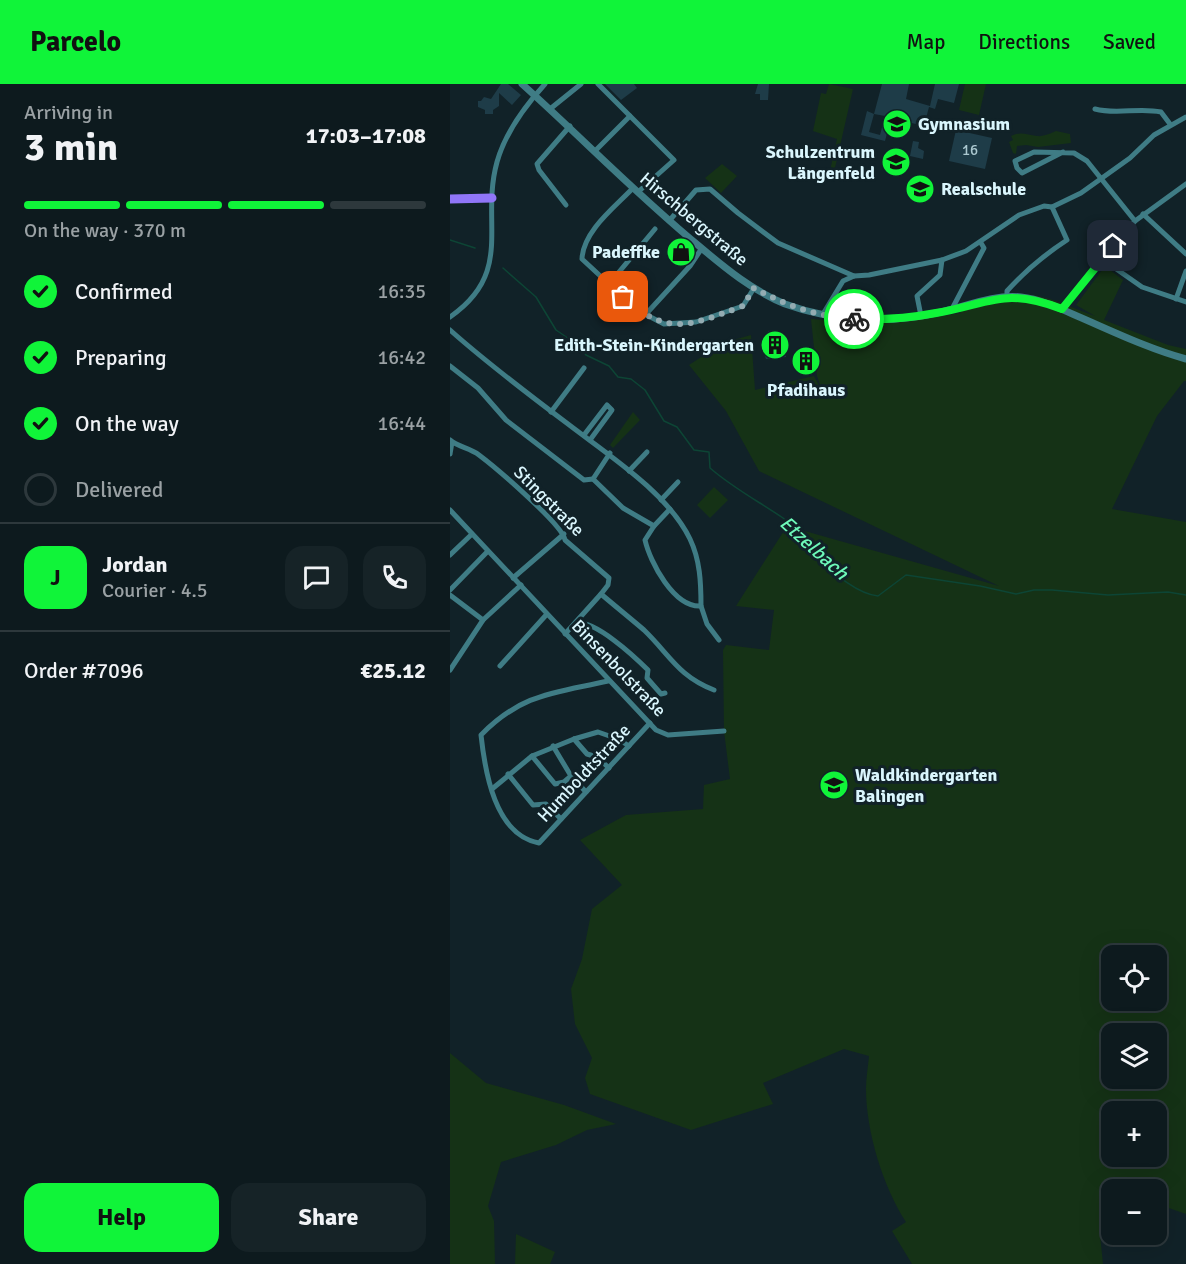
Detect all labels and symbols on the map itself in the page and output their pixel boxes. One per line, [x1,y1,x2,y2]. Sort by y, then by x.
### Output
school or university icon: Gymnasium [881,108,913,140]
place label: Gymnasium [918,113,1010,135]
place label: Schulzentrum Längenfeld [766,141,875,184]
house number: 16 [962,141,978,159]
school or university icon: Schulzentrum Längenfeld [880,146,912,178]
street label: Hirschbergstraße [635,167,753,271]
school or university icon: Realschule [904,173,936,205]
place label: Realschule [941,178,1026,200]
pin [1087,220,1138,271]
shop icon: Padeffke [665,236,697,268]
place label: Padeffke [592,241,660,263]
pin [597,271,648,322]
courier [824,289,884,349]
building icon: Edith-Stein-Kindergarten [759,329,791,361]
place label: Edith-Stein-Kindergarten [554,334,754,356]
building icon: Pfadihaus [790,345,822,377]
place label: Pfadihaus [767,379,845,401]
street label: Stingstraße [509,461,589,541]
water label: Etzelbach [774,511,854,586]
street label: Binsenbolstraße [567,615,671,721]
street label: Humboldtstraße [533,719,635,827]
place label: Waldkindergarten Balingen [855,764,998,807]
school or university icon: Waldkindergarten Balingen [818,769,850,801]

